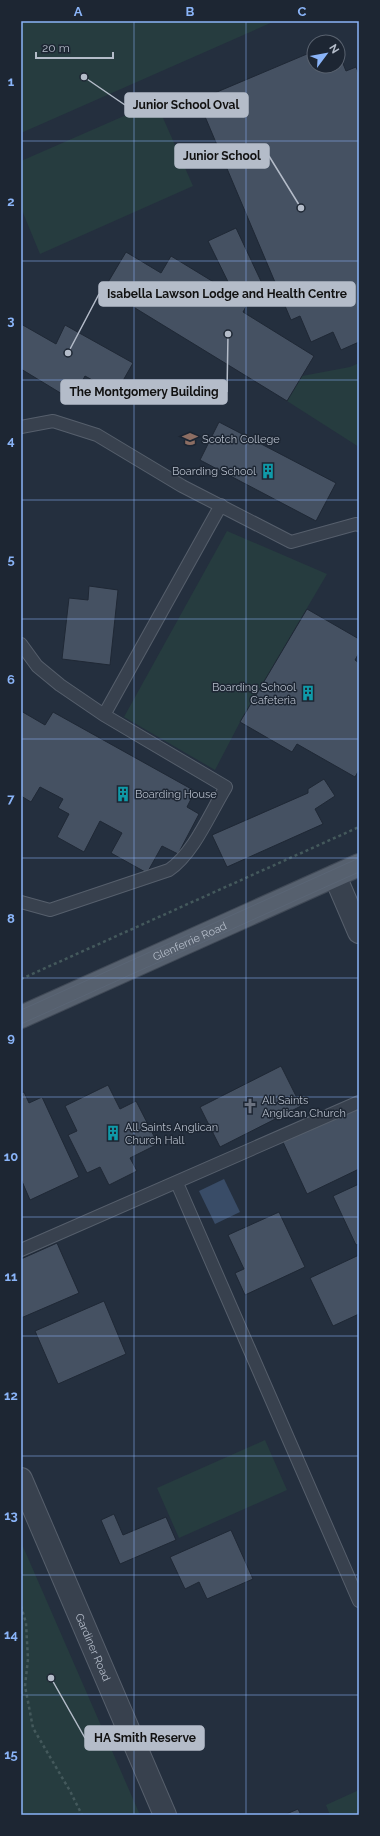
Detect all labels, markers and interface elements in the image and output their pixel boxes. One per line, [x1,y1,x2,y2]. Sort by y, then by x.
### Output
text: A [74,4,83,19]
text: B [186,4,195,19]
text: C [298,4,307,19]
scale bar [36,34,113,60]
north arrow [306,34,346,74]
text: 20 m [42,41,70,55]
text: N [326,42,342,56]
text: 1 [8,74,15,89]
callout: Junior School Oval [125,93,248,117]
text: Junior School Oval [133,98,239,112]
callout: Junior School [175,144,269,168]
text: Junior School [183,149,261,163]
text: 2 [7,194,15,209]
callout: Isabella Lawson Lodge and Health Centre [99,282,355,306]
text: Isabella Lawson Lodge and Health Centre [107,287,347,301]
text: 3 [7,313,15,328]
callout: The Montgomery Building [61,380,227,404]
text: The Montgomery Building [69,385,219,399]
school or university icon: Scotch College [181,430,199,448]
text: 4 [7,433,15,448]
place label: Scotch College [202,433,280,446]
building icon: Boarding School [259,462,277,480]
place label: Boarding School [172,465,256,478]
text: 5 [7,552,15,567]
text: 6 [7,672,15,687]
place label: Boarding School Cafeteria [212,681,296,707]
building icon: Boarding School Cafeteria [299,684,317,702]
building icon: Boarding House [114,785,132,803]
place label: Boarding House [135,788,217,801]
text: 7 [7,791,15,806]
text: 8 [7,911,15,926]
street label: Glenferrie Road [151,919,229,964]
text: 9 [7,1030,15,1045]
place label: All Saints Anglican Church [262,1094,346,1120]
church icon: All Saints Anglican Church [241,1097,259,1115]
place label: All Saints Anglican Church Hall [125,1121,218,1147]
building icon: All Saints Anglican Church Hall [104,1124,122,1142]
text: 10 [4,1149,18,1164]
text: 11 [5,1269,18,1284]
text: 12 [4,1388,18,1403]
text: 13 [4,1508,18,1523]
street label: Gardiner Road [72,1611,113,1683]
text: 14 [4,1627,18,1642]
callout: HA Smith Reserve [85,1726,204,1750]
text: HA Smith Reserve [94,1731,196,1745]
text: 15 [4,1747,18,1762]

